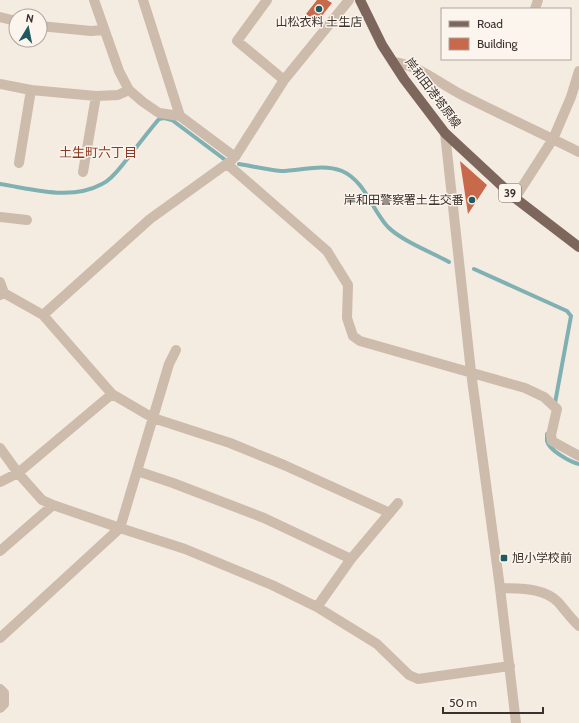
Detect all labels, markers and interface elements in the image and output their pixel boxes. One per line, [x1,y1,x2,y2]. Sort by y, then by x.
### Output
marker: 山松衣料 土生店 [314,4,324,14]
north arrow [8,8,48,48]
legend [441,8,571,60]
text: N [25,11,35,26]
place label: 山松衣料 土生店 [276,14,362,29]
text: Road [477,16,503,31]
text: Building [477,36,519,51]
street label: 岸和田港塔原線 [402,55,465,131]
district label: 土生町六丁目 [59,144,137,160]
road number: 39 [499,184,521,202]
place label: 岸和田警察署土生交番 [344,192,464,207]
marker: 岸和田警察署土生交番 [467,195,477,205]
place label: 旭小学校前 [512,550,572,565]
marker: 旭小学校前 [499,553,509,563]
scale bar [443,689,543,715]
text: 50 m [449,695,477,710]

